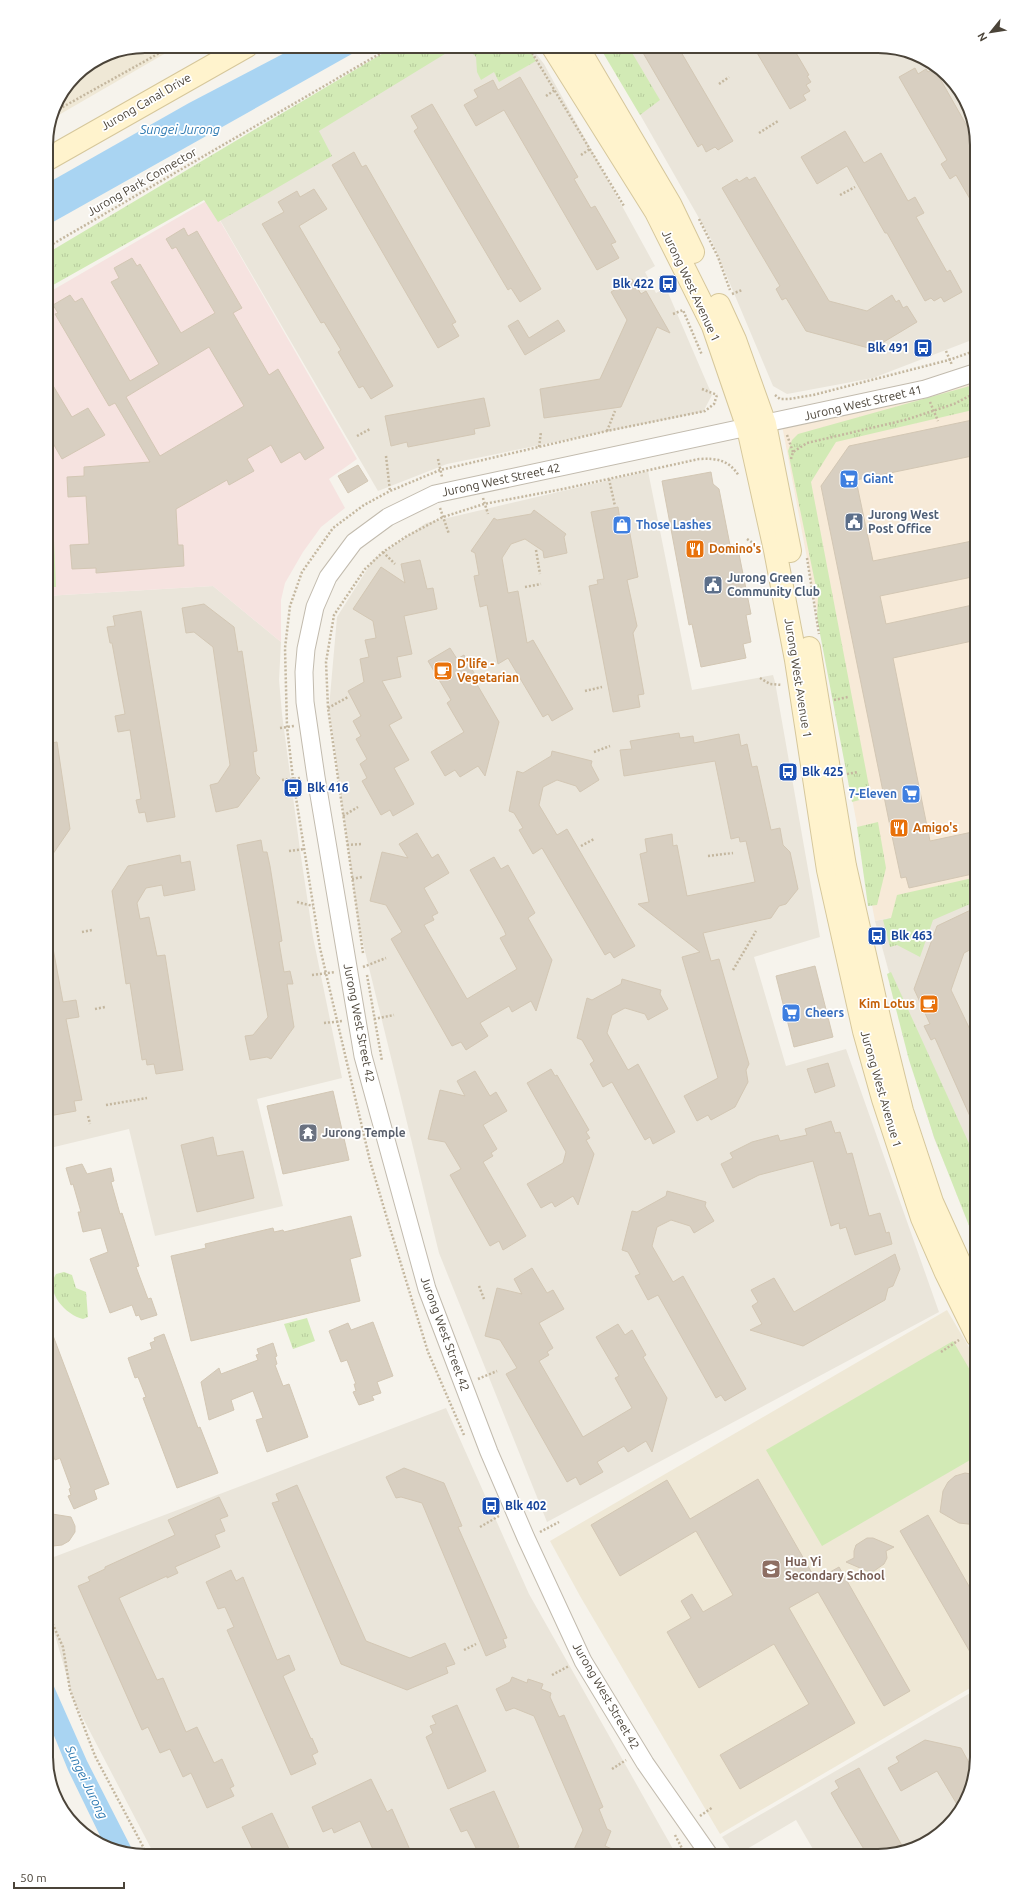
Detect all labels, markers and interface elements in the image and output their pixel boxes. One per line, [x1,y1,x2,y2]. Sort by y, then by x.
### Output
north arrow [971,12,1011,52]
text: N [975,30,990,44]
street label: Jurong Canal Drive [98,71,193,133]
water label: Sungei Jurong [139,122,220,136]
street label: Jurong Park Connector [85,145,199,218]
street label: Jurong West Avenue 1 [660,228,723,343]
bus stop icon: Blk 422 [657,273,679,295]
place label: Blk 422 [613,277,654,290]
bus stop icon: Blk 491 [912,337,934,359]
place label: Blk 491 [868,341,909,354]
street label: Jurong West Street 41 [803,383,923,422]
street label: Jurong West Street 42 [440,461,561,498]
supermarket icon: Giant [838,468,860,490]
place label: Giant [863,472,893,485]
place label: Jurong West Post Office [868,508,939,535]
public building icon: Jurong West Post Office [843,511,865,533]
shop icon: Those Lashes [611,514,633,536]
place label: Those Lashes [636,518,712,531]
restaurant icon: Domino's [684,538,706,560]
place label: Domino's [709,542,762,555]
place label: Jurong Green Community Club [727,571,820,598]
public building icon: Jurong Green Community Club [702,574,724,596]
street label: Jurong West Avenue 1 [783,617,814,739]
place label: D'life - Vegetarian [457,657,519,684]
cafe icon: D'life - Vegetarian [432,660,454,682]
bus stop icon: Blk 425 [777,761,799,783]
place label: Blk 425 [802,765,844,778]
bus stop icon: Blk 416 [282,777,304,799]
place label: Blk 416 [307,781,349,794]
supermarket icon: 7-Eleven [900,783,922,805]
place label: 7-Eleven [848,787,897,800]
restaurant icon: Amigo's [888,817,910,839]
place label: Amigo's [913,821,958,834]
bus stop icon: Blk 463 [866,925,888,947]
place label: Blk 463 [891,929,932,942]
street label: Jurong West Street 42 [342,962,377,1083]
cafe icon: Kim Lotus [918,993,940,1015]
place label: Kim Lotus [859,997,915,1010]
supermarket icon: Cheers [780,1002,802,1024]
place label: Cheers [805,1006,844,1019]
street label: Jurong West Avenue 1 [859,1029,904,1149]
temple icon: Jurong Temple [297,1122,319,1144]
place label: Jurong Temple [322,1126,406,1139]
street label: Jurong West Street 42 [419,1275,472,1393]
bus stop icon: Blk 402 [480,1495,502,1517]
place label: Blk 402 [505,1499,547,1512]
place label: Hua Yi Secondary School [785,1555,885,1582]
school or university icon: Hua Yi Secondary School [760,1558,782,1580]
street label: Jurong West Street 42 [571,1640,642,1751]
water label: Sungei Jurong [63,1742,111,1821]
scale bar [14,1864,124,1890]
text: 50 m [20,1871,47,1884]

